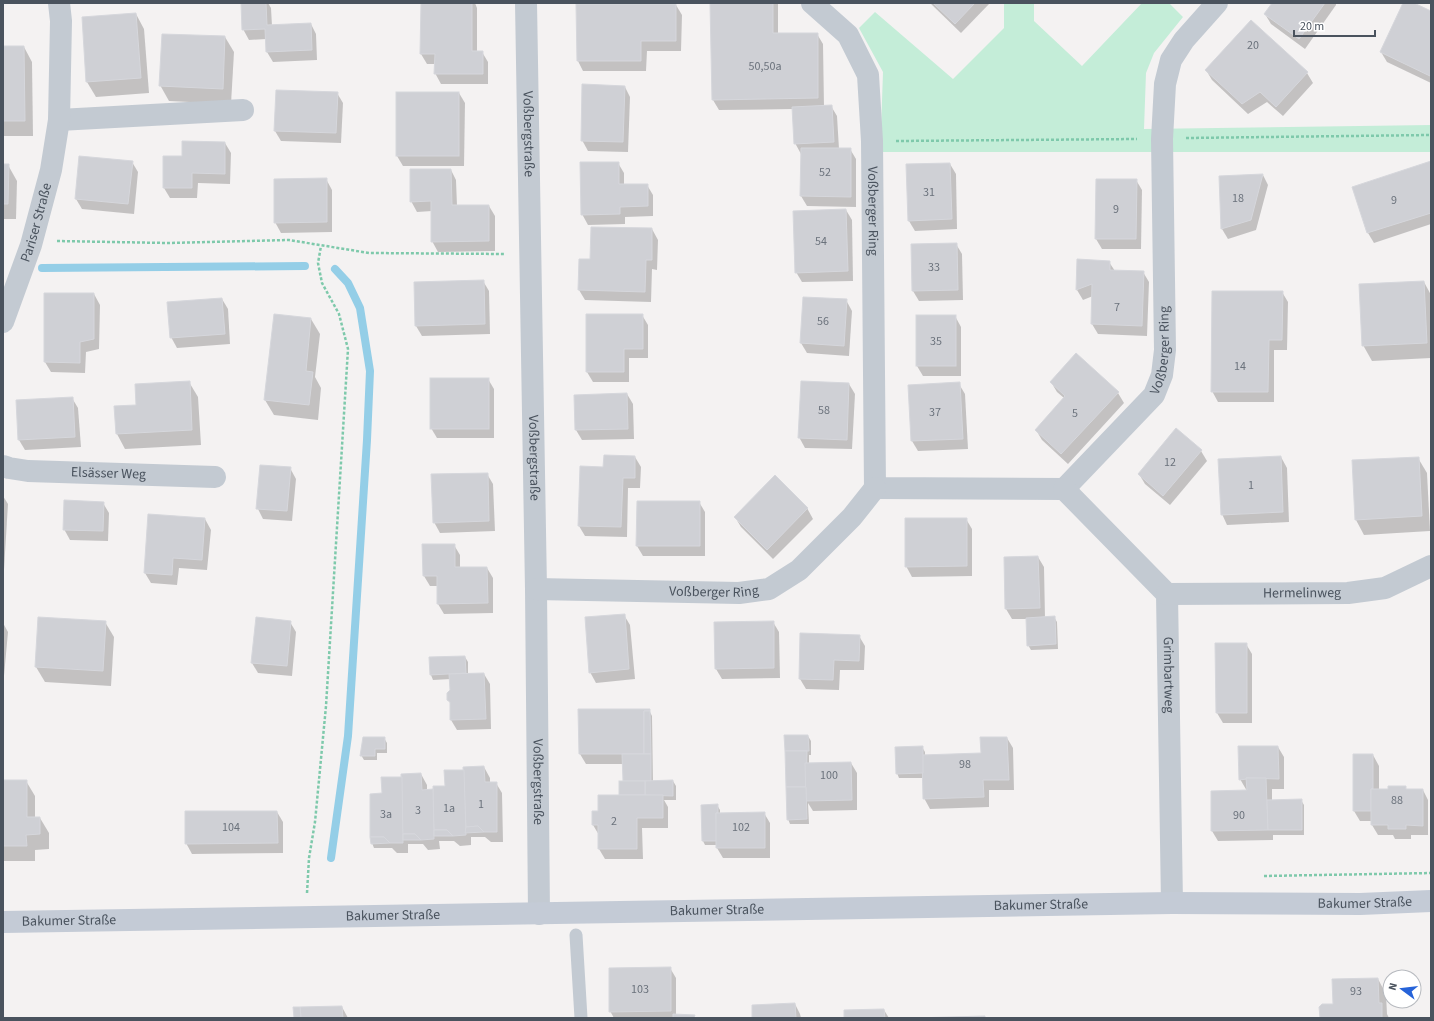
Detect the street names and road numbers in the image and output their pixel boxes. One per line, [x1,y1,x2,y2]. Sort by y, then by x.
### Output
street label: Voßbergstraße [518,91,539,177]
street label: Voßberger Ring [862,166,883,256]
street label: Pariser Straße [16,181,57,265]
street label: Voßberger Ring [1145,306,1175,398]
street label: Voßbergstraße [523,415,544,501]
street label: Elsässer Weg [71,462,146,485]
street label: Voßberger Ring [669,580,760,603]
street label: Hermelinweg [1263,583,1341,603]
street label: Grimbartweg [1158,636,1179,713]
street label: Voßbergstraße [527,739,548,825]
street label: Bakumer Straße [1318,892,1412,914]
street label: Bakumer Straße [993,894,1088,916]
street label: Bakumer Straße [670,900,764,921]
street label: Bakumer Straße [346,905,440,926]
street label: Bakumer Straße [22,910,116,932]

